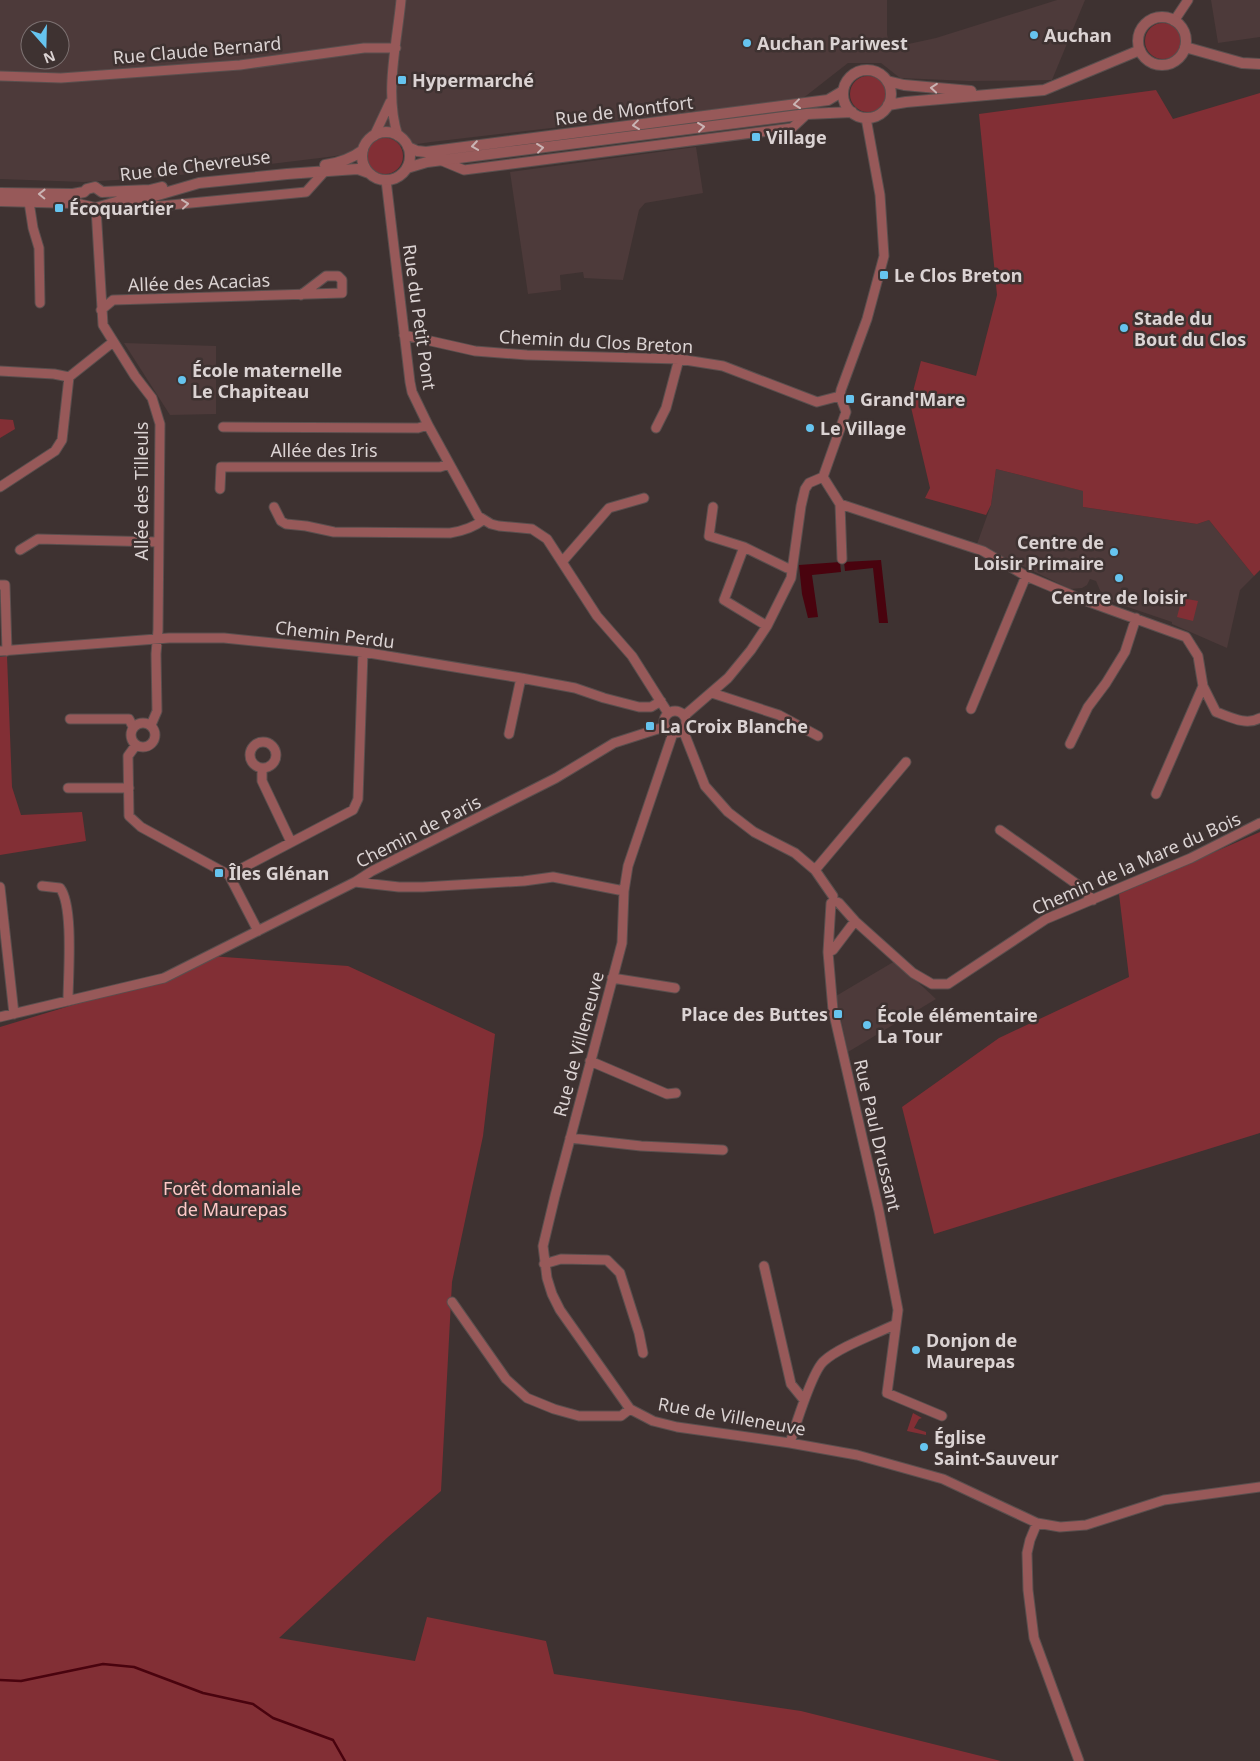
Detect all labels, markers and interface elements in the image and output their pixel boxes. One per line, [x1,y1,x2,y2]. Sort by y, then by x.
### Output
north arrow [20,20,70,70]
place label: Auchan [1044,23,1112,47]
marker: Auchan [1028,29,1040,41]
street label: Rue Claude Bernard [112,31,282,69]
place label: Auchan Pariwest [757,31,908,55]
marker: Auchan Pariwest [741,37,753,49]
text: N [41,47,58,69]
place label: Hypermarché [412,68,534,92]
marker: Hypermarché [396,74,408,86]
one-way arrow [929,83,937,94]
street label: Rue de Montfort [554,90,695,130]
one-way arrow [793,98,801,109]
one-way arrow [632,119,640,130]
one-way arrow [698,122,706,133]
place label: Village [766,125,827,149]
marker: Village [750,131,762,143]
one-way arrow [470,140,478,151]
one-way arrow [536,143,544,153]
street label: Rue de Chevreuse [118,144,272,186]
one-way arrow [38,188,46,199]
place label: Écoquartier [69,196,174,220]
one-way arrow [182,199,190,210]
marker: Écoquartier [53,202,65,214]
street label: Rue du Petit Pont [398,243,442,392]
place label: Le Clos Breton [894,263,1023,287]
street label: Allée des Acacias [127,268,271,296]
marker: Le Clos Breton [878,269,890,281]
place label: Stade du Bout du Clos [1134,306,1246,351]
marker: Stade du Bout du Clos [1118,322,1130,334]
street label: Chemin du Clos Breton [498,324,694,358]
place label: École maternelle Le Chapiteau [192,358,342,403]
marker: École maternelle Le Chapiteau [176,374,188,386]
place label: Grand'Mare [860,387,966,411]
marker: Grand'Mare [844,393,856,405]
place label: Le Village [820,416,906,440]
street label: Allée des Tilleuls [129,422,153,560]
marker: Le Village [804,422,816,434]
street label: Allée des Iris [270,438,378,462]
place label: Centre de Loisir Primaire [973,530,1104,575]
marker: Centre de Loisir Primaire [1108,546,1120,558]
marker: Centre de loisir [1113,572,1125,584]
place label: Centre de loisir [1051,585,1187,609]
street label: Chemin Perdu [274,615,396,653]
place label: La Croix Blanche [660,714,808,738]
marker: La Croix Blanche [644,720,656,732]
street label: Chemin de Paris [351,789,485,873]
street label: Chemin de la Mare du Bois [1028,806,1244,920]
place label: Îles Glénan [228,861,329,885]
marker: Îles Glénan [213,867,225,879]
street label: Rue de Villeneuve [547,969,609,1119]
place label: Place des Buttes [681,1002,828,1026]
place label: École élémentaire La Tour [877,1003,1038,1048]
marker: Place des Buttes [832,1008,844,1020]
marker: École élémentaire La Tour [861,1019,873,1031]
street label: Rue Paul Drussant [849,1057,907,1214]
park label: Forêt domaniale de Maurepas [163,1176,301,1221]
place label: Donjon de Maurepas [926,1328,1017,1373]
marker: Donjon de Maurepas [910,1344,922,1356]
street label: Rue de Villeneuve [656,1391,808,1441]
place label: Église Saint-Sauveur [934,1425,1059,1470]
marker: Église Saint-Sauveur [918,1441,930,1453]

